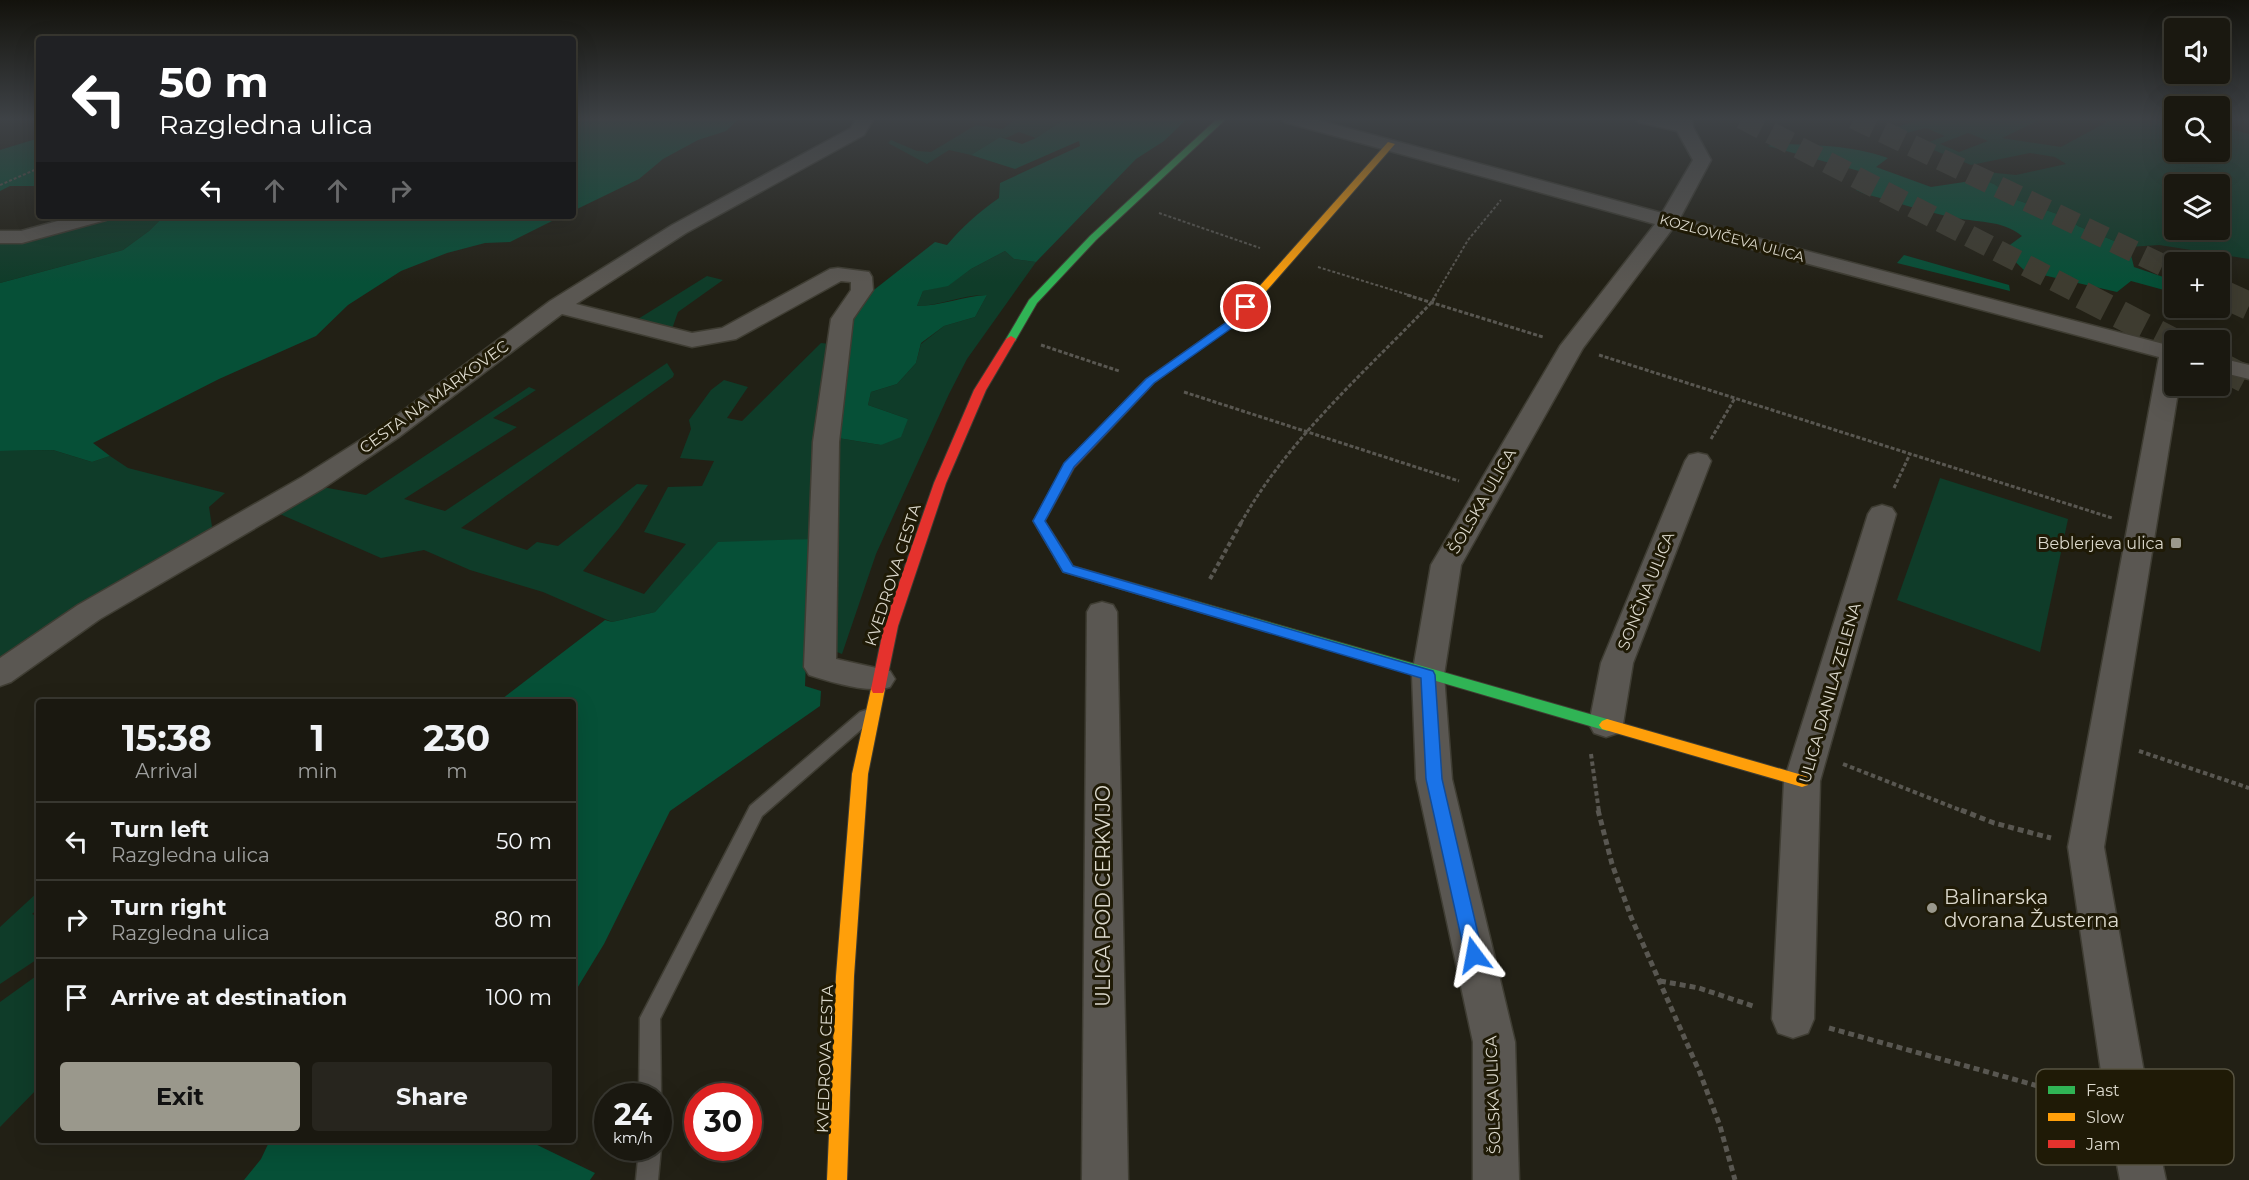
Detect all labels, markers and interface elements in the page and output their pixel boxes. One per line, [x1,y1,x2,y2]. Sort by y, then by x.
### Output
map controls [2164,18,2230,396]
button: sound [2164,18,2230,84]
text: 50 m [159,56,268,108]
icon: left [60,60,138,138]
button: search [2164,96,2230,162]
text: Razgledna ulica [159,108,373,141]
icon: left [195,174,228,207]
icon: ahead [258,174,291,207]
icon: ahead [321,174,354,207]
icon: right [384,174,417,207]
button: layers [2164,174,2230,240]
street label: KOZLOVIČEVA ULICA [1658,210,1807,266]
button: + [2164,252,2230,318]
pin [1220,281,1271,332]
icon: arrive [1229,290,1262,323]
button: − [2164,330,2230,396]
street label: CESTA NA MARKOVEC [356,336,512,458]
street label: ŠOLSKA ULICA [1444,444,1520,557]
street label: KVEDROVA CESTA [861,501,925,648]
street label: SONČNA ULICA [1614,529,1679,653]
place label: Beblerjeva ulica [2037,534,2164,553]
marker: Beblerjeva ulica [2169,536,2183,550]
street label: ULICA DANILA ZELENA [1795,600,1865,785]
text: 15:38 [122,716,212,760]
text: 1 [310,716,325,760]
text: 230 [423,716,490,760]
text: Arrival [135,759,198,783]
text: min [297,759,338,783]
text: m [446,759,467,783]
street label: ULICA POD CERKVIJO [1091,785,1115,1007]
text: Turn left [111,816,209,843]
icon: left [60,825,93,858]
text: 50 m [496,828,552,855]
text: Razgledna ulica [111,843,270,867]
place label: Balinarska dvorana Žusterna [1944,885,2119,932]
text: Turn right [111,894,226,921]
marker: Balinarska dvorana Žusterna [1925,901,1939,915]
icon: right [60,903,93,936]
text: 80 m [494,906,552,933]
text: Razgledna ulica [111,921,270,945]
position arrow [1442,923,1506,987]
icon: arrive [60,981,93,1014]
text: Arrive at destination [111,984,347,1011]
text: 100 m [486,984,552,1011]
street label: KVEDROVA CESTA [813,984,837,1133]
street label: ŠOLSKA ULICA [1481,1035,1505,1155]
button: Exit [60,1062,300,1131]
button: Share [312,1062,552,1131]
legend [2036,1069,2234,1165]
text: Fast [2086,1081,2120,1100]
speed limit sign: 30 [684,1083,762,1161]
text: 24 [614,1096,652,1133]
text: Slow [2086,1108,2124,1127]
text: km/h [613,1128,653,1147]
text: Jam [2085,1135,2120,1154]

